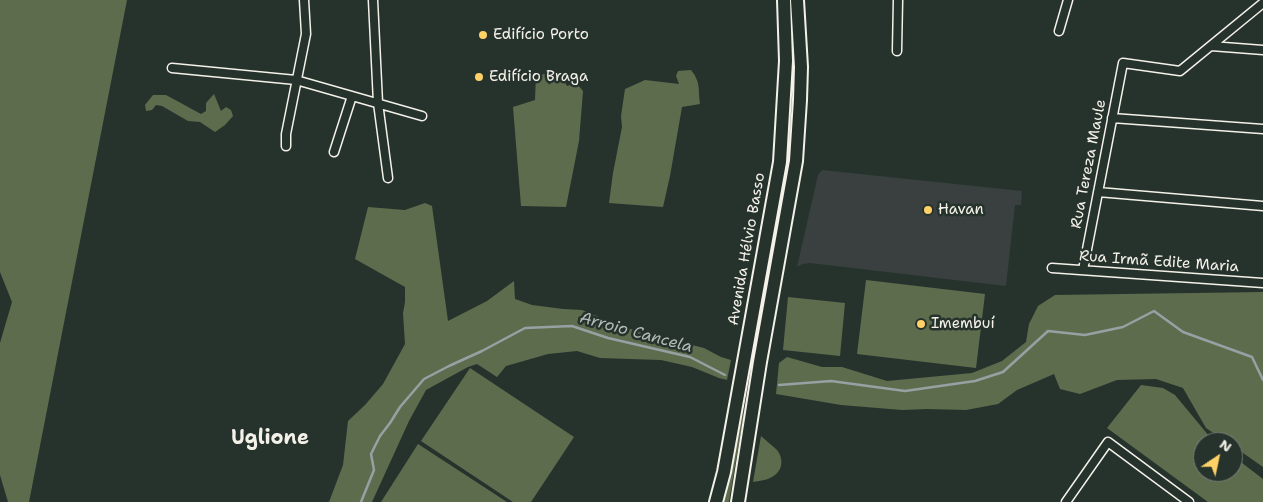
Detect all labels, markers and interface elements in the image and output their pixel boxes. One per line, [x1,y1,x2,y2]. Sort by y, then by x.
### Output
place label: Edifício Porto [493,26,589,44]
marker: Edifício Porto [477,29,489,41]
place label: Edifício Braga [489,68,588,86]
marker: Edifício Braga [473,71,485,83]
street label: Rua Tereza Maule [1068,98,1110,230]
street label: Avenida Hélvio Basso [725,171,769,327]
place label: Havan [938,201,984,219]
marker: Havan [922,204,934,216]
street label: Rua Irmã Edite Maria [1079,247,1239,277]
water label: Arroio Cancela [578,309,694,357]
place label: Imembuí [931,315,995,333]
marker: Imembuí [915,318,927,330]
district label: Uglione [231,427,309,451]
north arrow [1193,432,1243,482]
text: N [1216,435,1235,456]

